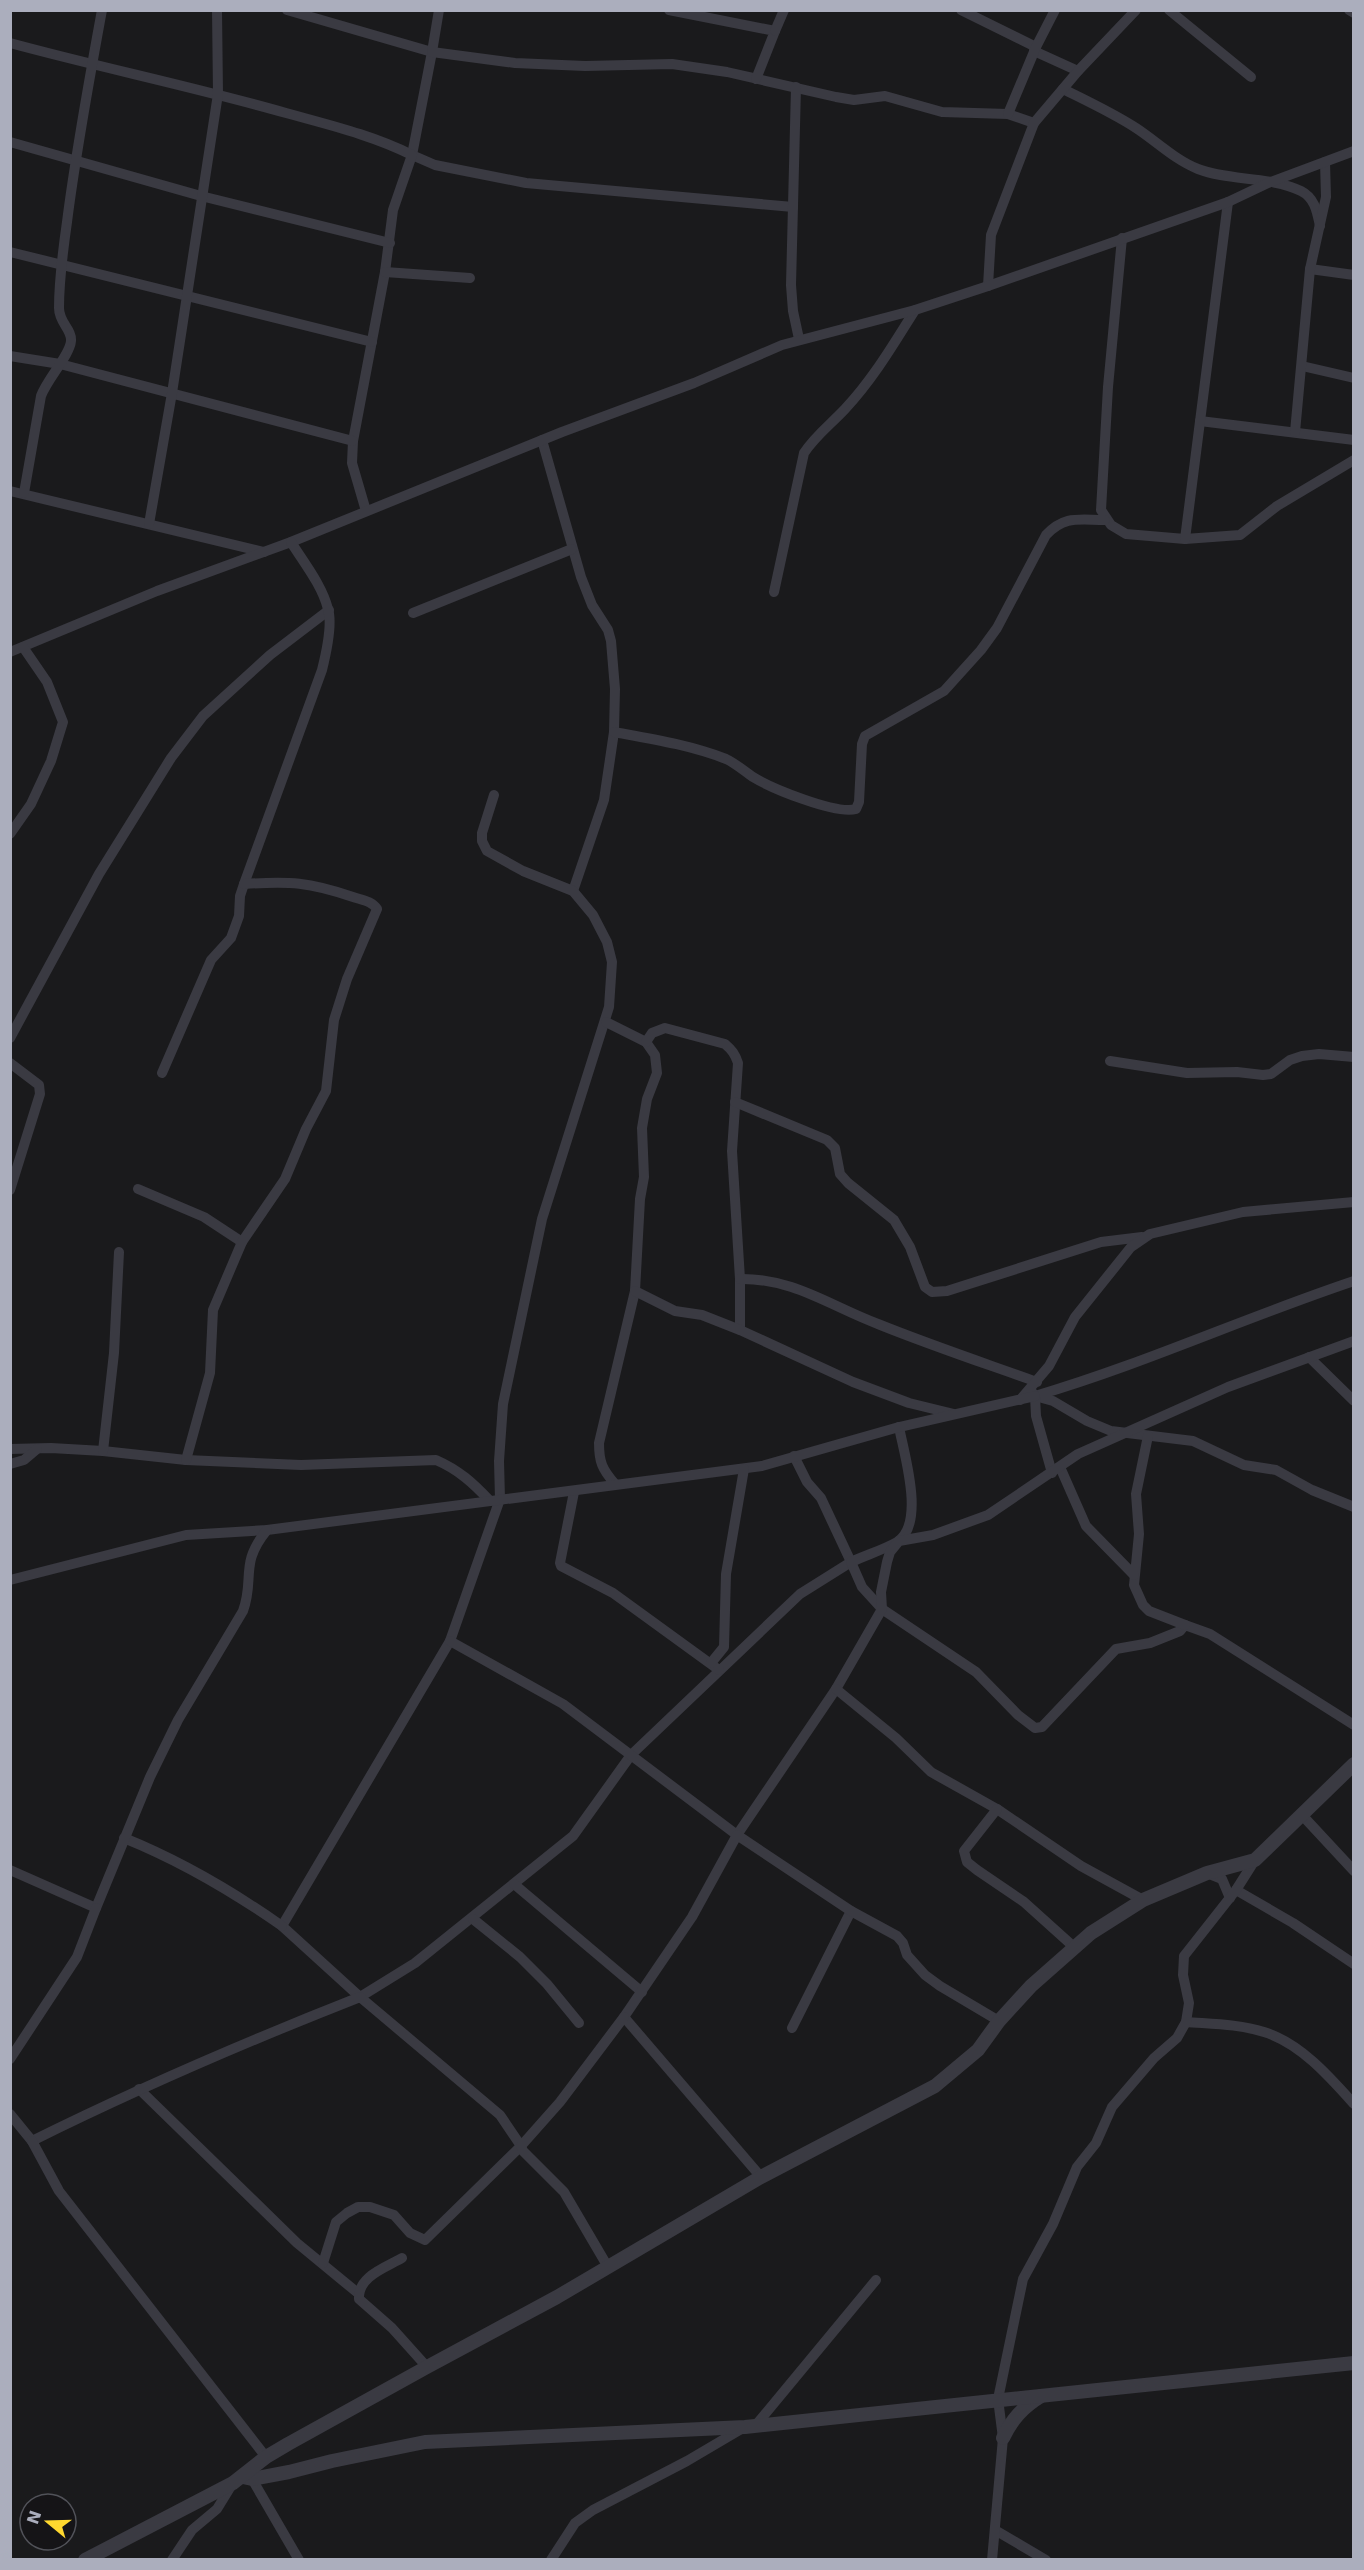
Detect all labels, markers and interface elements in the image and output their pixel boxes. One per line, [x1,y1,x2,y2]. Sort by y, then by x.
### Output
north arrow [18,2492,78,2552]
text: N [23,2508,45,2527]

